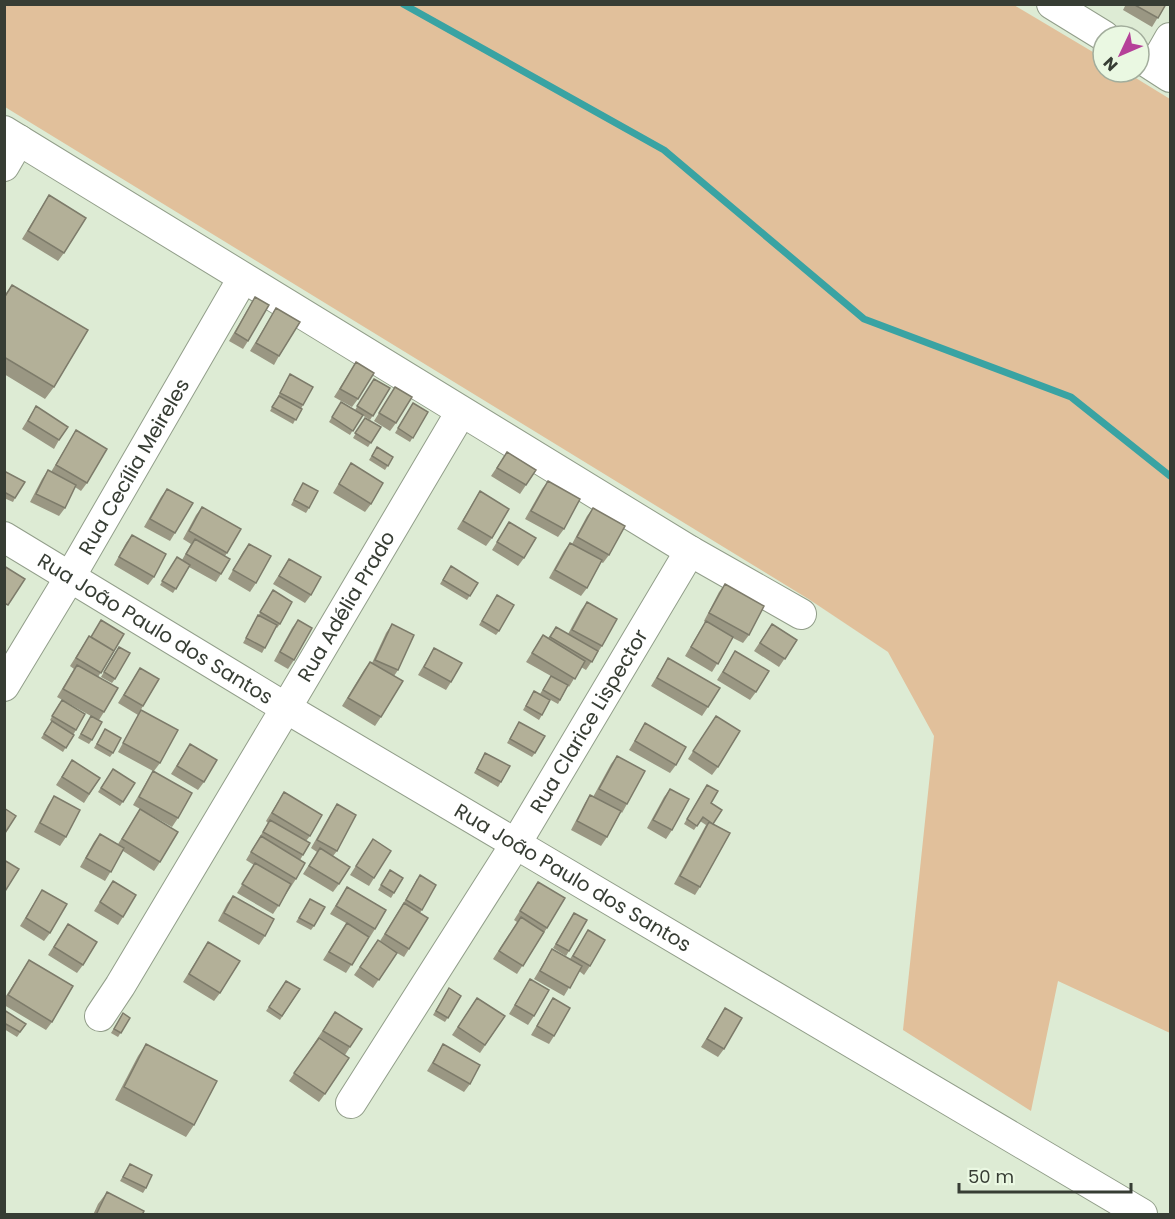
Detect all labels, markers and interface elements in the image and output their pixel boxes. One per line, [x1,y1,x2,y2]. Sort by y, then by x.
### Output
north arrow [1091,24,1151,84]
text: N [1098,52,1123,76]
street label: Rua Cecília Meireles [72,373,196,560]
street label: Rua Adélia Prado [291,526,402,687]
street label: Rua João Paulo dos Santos [32,547,278,711]
street label: Rua Clarice Lispector [523,624,654,818]
street label: Rua João Paulo dos Santos [449,797,697,958]
scale bar [959,1156,1132,1194]
text: 50 m [968,1164,1014,1189]

